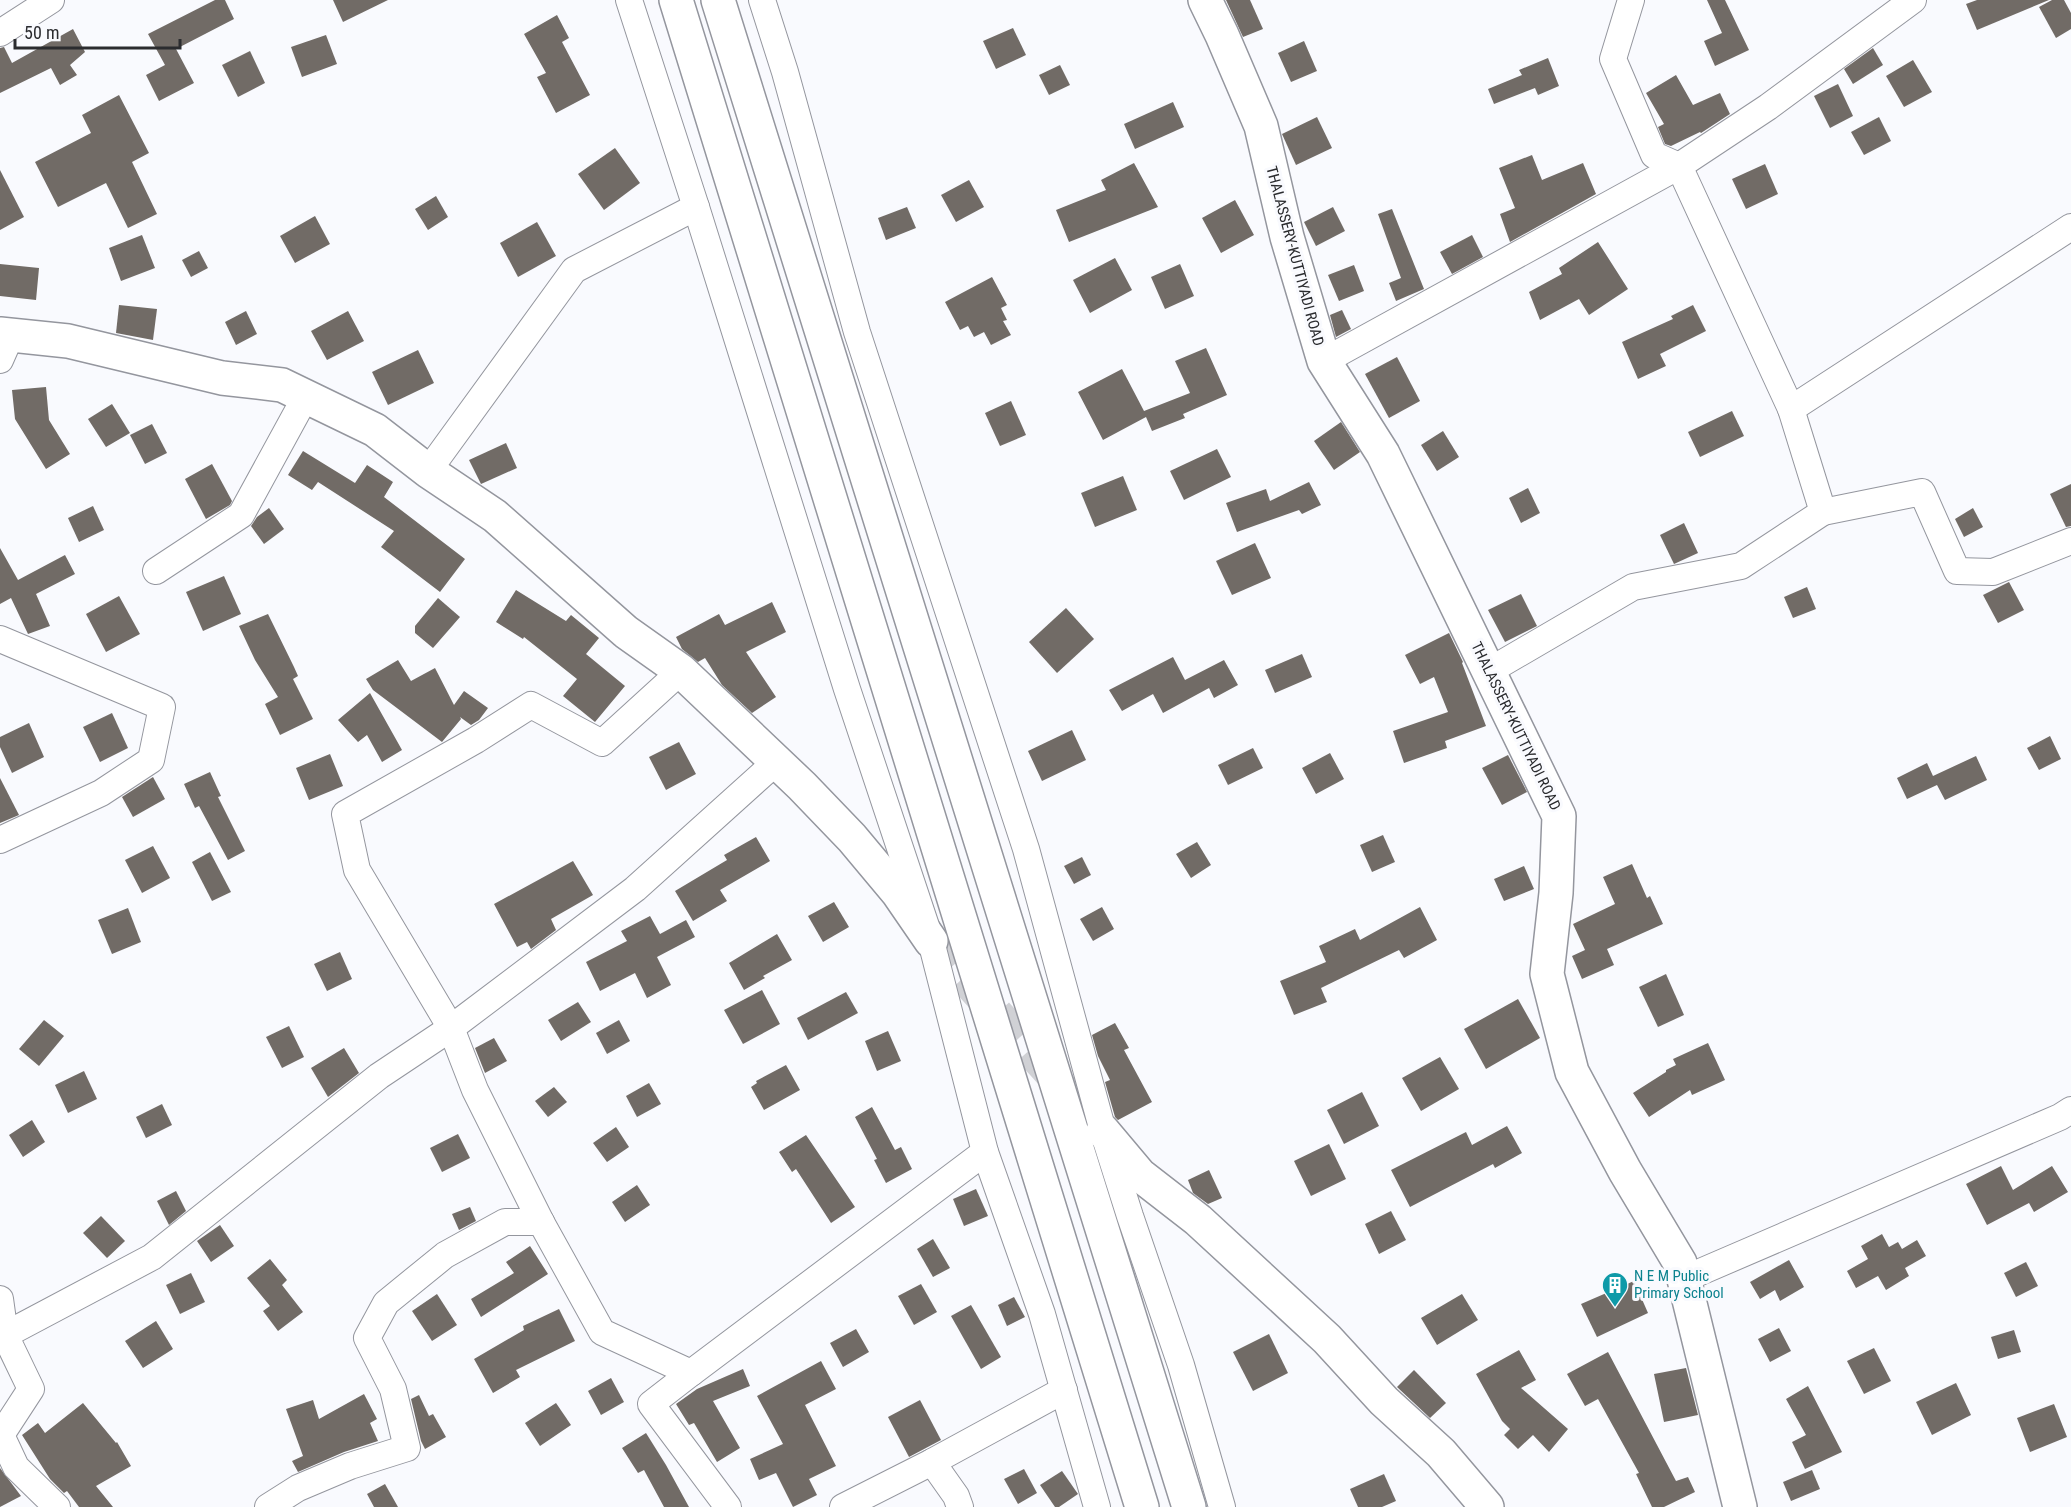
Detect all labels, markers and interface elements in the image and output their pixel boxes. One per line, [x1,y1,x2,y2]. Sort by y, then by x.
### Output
scale bar [15,12,180,50]
text: 50 m [24,22,59,43]
street label: THALASSERY-KUTTIYADI ROAD [1262,164,1328,348]
street label: THALASSERY-KUTTIYADI ROAD [1467,639,1565,813]
place label: N E M Public Primary School [1634,1267,1724,1302]
building icon: N E M Public Primary School [1600,1270,1630,1308]

